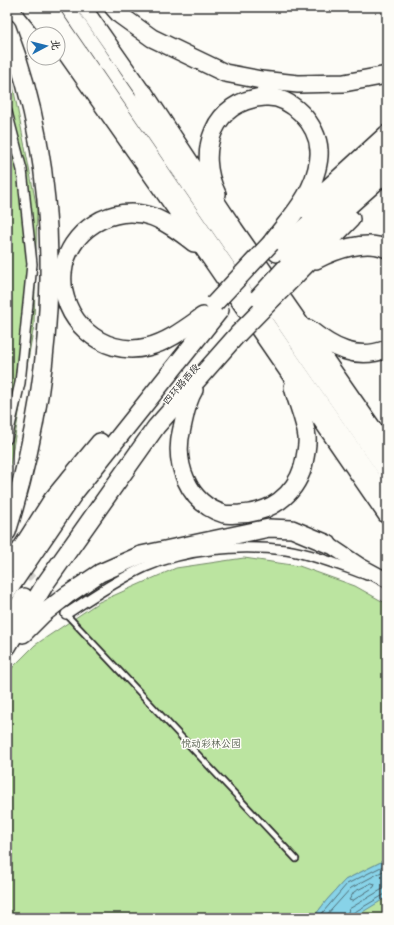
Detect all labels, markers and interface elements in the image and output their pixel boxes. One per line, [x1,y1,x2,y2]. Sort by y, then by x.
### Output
north arrow [26,26,66,66]
text: 北 [47,38,64,51]
street label: 四环路西段 [160,361,202,407]
park label: 悦动彩林公园 [181,737,241,750]

